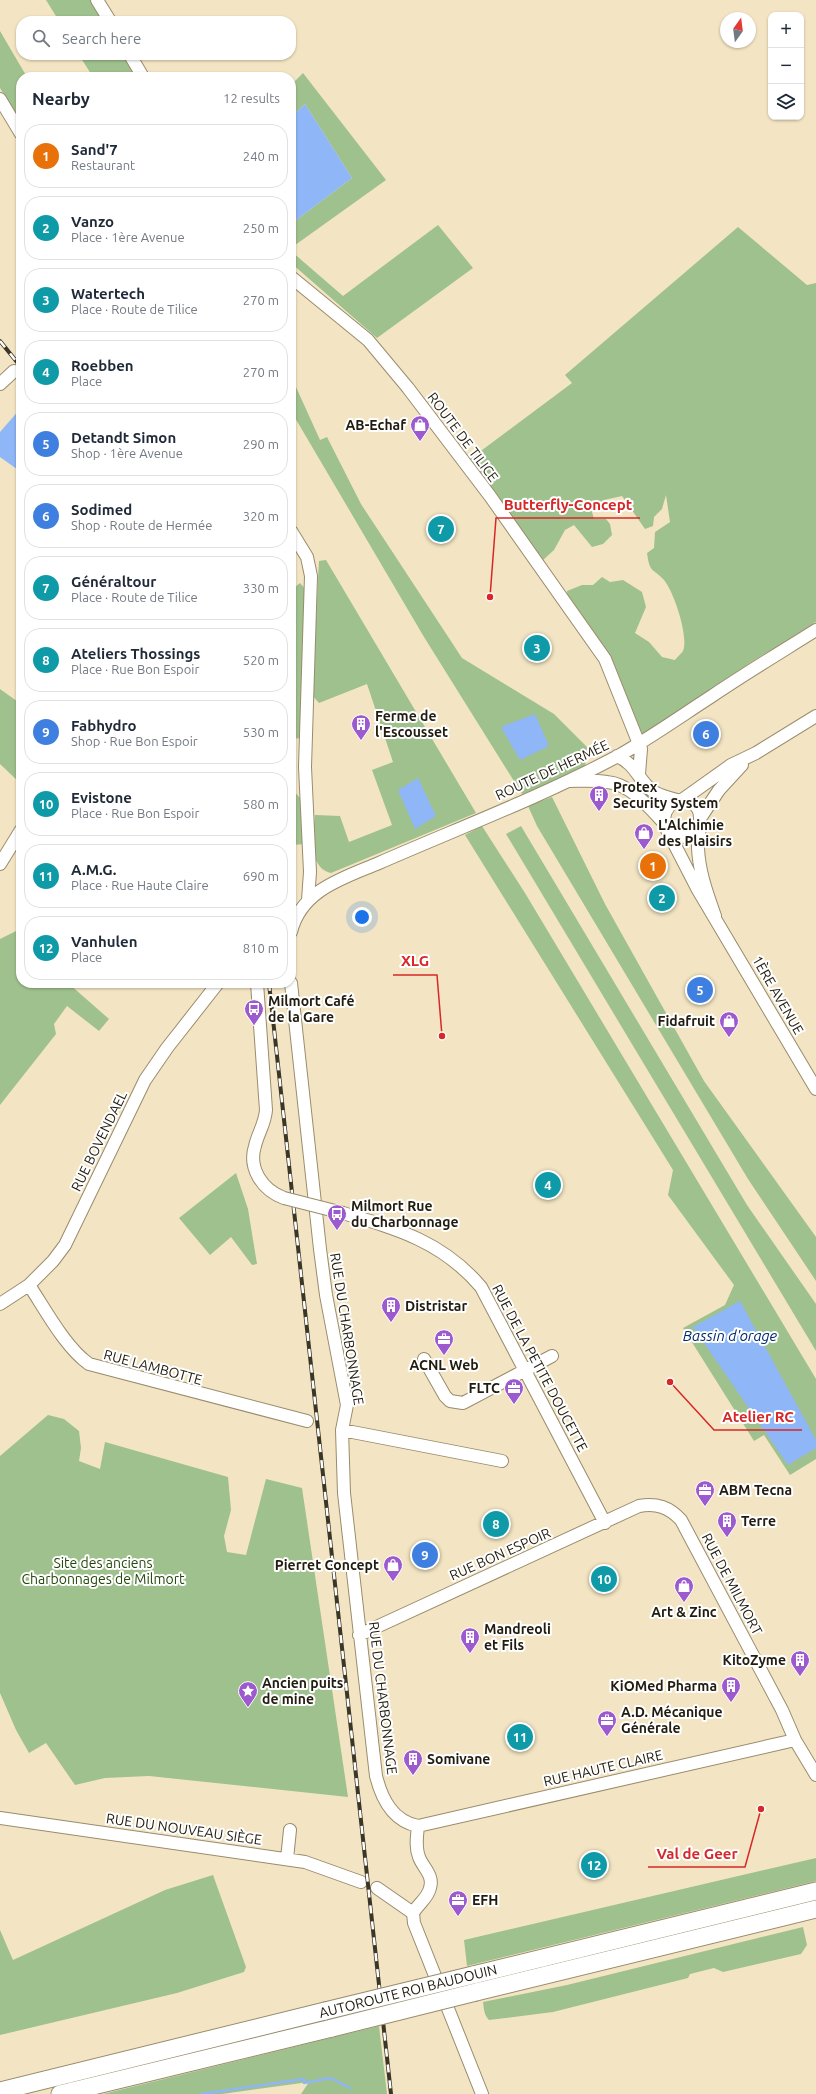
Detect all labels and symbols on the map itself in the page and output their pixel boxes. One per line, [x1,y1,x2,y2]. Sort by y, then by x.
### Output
north arrow [720,12,756,48]
street label: ROUTE DE TILICE [424,389,502,485]
shop icon: AB-Echaf [409,414,431,442]
place label: AB-Echaf [346,417,406,433]
callout: Butterfly-Concept [496,491,640,518]
text: Butterfly-Concept [504,496,633,513]
pin: 7 [428,514,454,544]
pin: 3 [524,633,550,663]
place label: Ferme de l'Escousset [375,708,448,740]
building icon: Ferme de l'Escousset [350,713,372,741]
pin: 6 [693,719,719,749]
street label: ROUTE DE HERMÉE [492,736,611,803]
place label: Protex Security System [613,779,718,811]
building icon: Protex Security System [588,784,610,812]
place label: L'Alchimie des Plaisirs [658,817,732,849]
shop icon: L'Alchimie des Plaisirs [633,822,655,850]
pin: 1 [640,851,666,881]
pin: 2 [649,883,675,913]
your location [352,907,372,927]
callout: XLG [393,948,437,975]
text: XLG [401,952,429,969]
street label: 1ÈRE AVENUE [749,952,808,1037]
pin: 5 [687,975,713,1005]
place label: Milmort Café de la Gare [268,993,355,1025]
bus stop icon: Milmort Café de la Gare [243,998,265,1026]
shop icon: Fidafruit [718,1010,740,1038]
place label: Fidafruit [658,1013,715,1029]
street label: RUE BOVENDAEL [68,1088,130,1194]
pin: 4 [535,1170,561,1200]
place label: Milmort Rue du Charbonnage [351,1198,459,1230]
bus stop icon: Milmort Rue du Charbonnage [326,1203,348,1231]
street label: RUE DU CHARBONNAGE [327,1252,367,1406]
street label: RUE DE LA PETITE DOUCETTE [489,1282,591,1454]
building icon: Distristar [380,1295,402,1323]
place label: Distristar [405,1298,467,1314]
water label: Bassin d'orage [683,1327,778,1344]
office icon: ACNL Web [433,1328,455,1356]
street label: RUE LAMBOTTE [102,1346,204,1388]
place label: ACNL Web [409,1357,479,1373]
office icon: FLTC [503,1377,525,1405]
place label: FLTC [469,1380,500,1396]
callout: Atelier RC [714,1403,802,1430]
text: Atelier RC [722,1408,794,1425]
office icon: ABM Tecna [694,1479,716,1507]
place label: ABM Tecna [719,1482,792,1498]
pin: 8 [483,1509,509,1539]
building icon: Terre [716,1510,738,1538]
place label: Terre [741,1513,776,1529]
street label: RUE BON ESPOIR [447,1524,553,1583]
street label: RUE DE MILMORT [698,1530,766,1638]
pin: 9 [412,1540,438,1570]
shop icon: Pierret Concept [382,1554,404,1582]
park label: Site des anciens Charbonnages de Milmort [21,1555,185,1587]
place label: Pierret Concept [275,1557,379,1573]
pin: 10 [591,1564,617,1594]
shop icon: Art & Zinc [673,1575,695,1603]
place label: Art & Zinc [651,1604,717,1620]
street label: RUE DU CHARBONNAGE [366,1621,400,1776]
place label: Mandreoli et Fils [484,1621,551,1653]
building icon: Mandreoli et Fils [459,1626,481,1654]
building icon: KitoZyme [789,1649,811,1677]
place label: KitoZyme [722,1652,786,1668]
place label: Ancien puits de mine [262,1675,344,1707]
building icon: KiOMed Pharma [720,1675,742,1703]
place label: KiOMed Pharma [610,1678,717,1694]
place icon: Ancien puits de mine [237,1680,259,1708]
place label: A.D. Mécanique Générale [621,1704,723,1736]
office icon: A.D. Mécanique Générale [596,1709,618,1737]
pin: 11 [507,1722,533,1752]
street label: RUE HAUTE CLAIRE [542,1746,664,1790]
building icon: Somivane [402,1748,424,1776]
place label: Somivane [427,1751,490,1767]
street label: RUE DU NOUVEAU SIÈGE [105,1809,263,1848]
callout: Val de Geer [648,1840,745,1867]
text: Val de Geer [656,1845,738,1862]
pin: 12 [581,1850,607,1880]
office icon: EFH [447,1889,469,1917]
place label: EFH [472,1892,498,1908]
street label: AUTOROUTE ROI BAUDOUIN [317,1961,499,2021]

